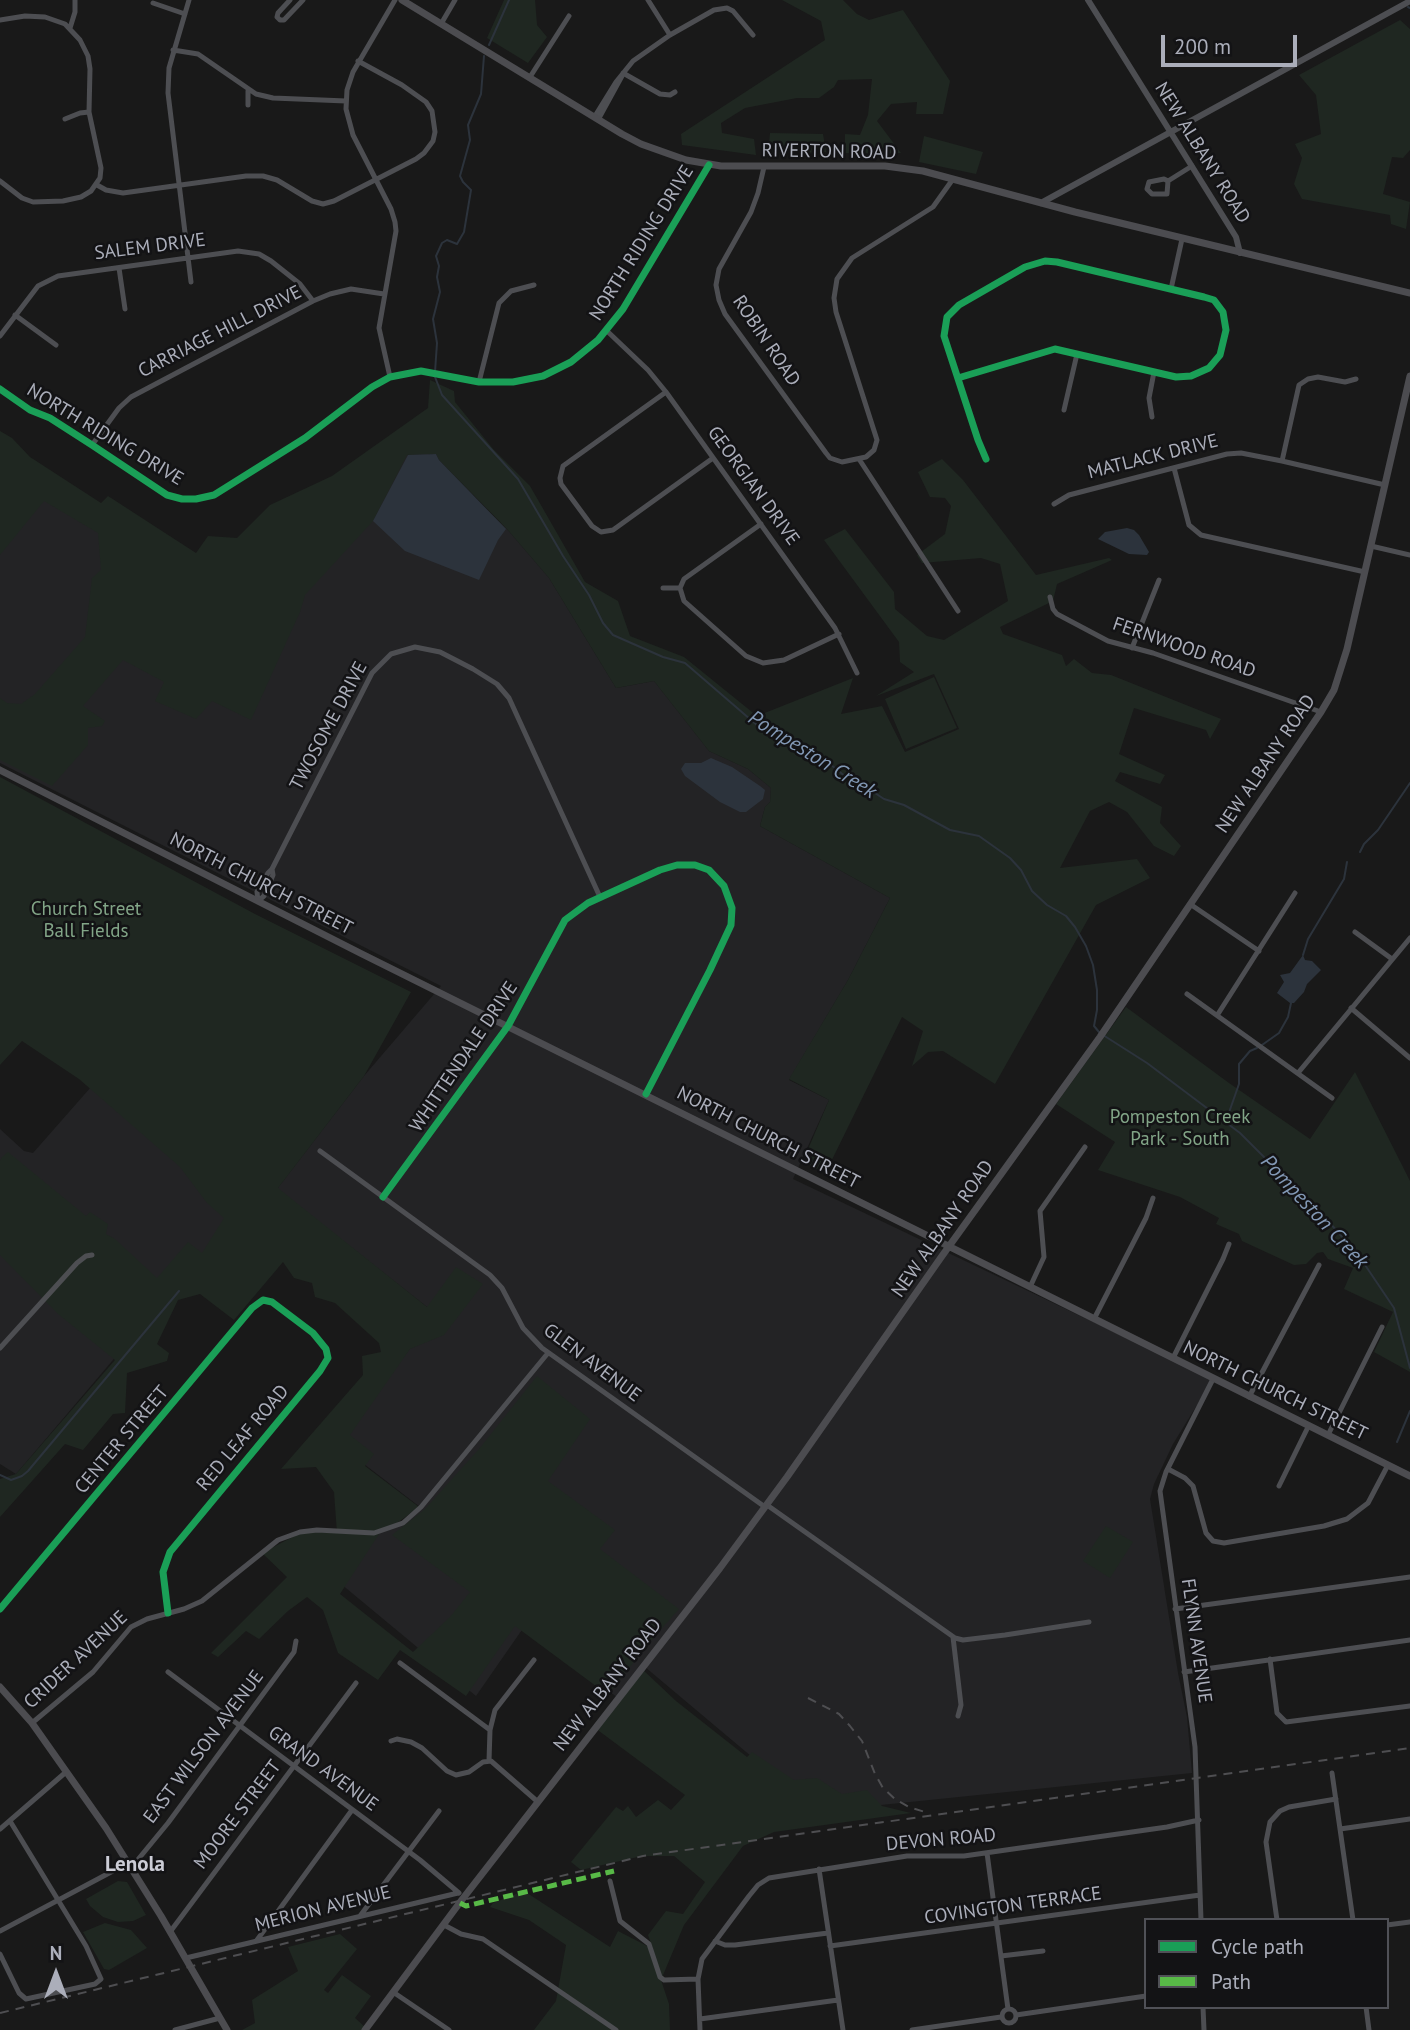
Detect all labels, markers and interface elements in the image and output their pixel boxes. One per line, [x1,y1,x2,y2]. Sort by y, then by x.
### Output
scale bar [1165,21,1302,65]
text: 200 m [1174,33,1231,60]
street label: NEW ALBANY ROAD [1149,78,1255,228]
street label: RIVERTON ROAD [761,139,897,165]
street label: NORTH RIDING DRIVE [585,161,699,325]
street label: SALEM DRIVE [93,229,207,265]
street label: CARRIAGE HILL DRIVE [134,281,306,383]
street label: ROBIN ROAD [727,291,805,391]
street label: NORTH RIDING DRIVE [22,379,188,491]
street label: GEORGIAN DRIVE [702,422,804,550]
street label: MATLACK DRIVE [1085,430,1221,484]
street label: FERNWOOD ROAD [1110,613,1258,683]
street label: TWOSOME DRIVE [285,658,373,794]
street label: NEW ALBANY ROAD [1211,691,1321,837]
water label: Pompeston Creek [743,705,881,805]
street label: NORTH CHURCH STREET [166,828,356,940]
park label: Church Street Ball Fields [31,899,141,943]
street label: WHITTENDALE DRIVE [405,977,523,1137]
street label: NORTH CHURCH STREET [673,1082,863,1194]
park label: Pompeston Creek Park - South [1110,1107,1250,1151]
water label: Pompeston Creek [1255,1150,1373,1274]
street label: NEW ALBANY ROAD [887,1156,999,1302]
street label: GLEN AVENUE [539,1319,645,1407]
street label: NORTH CHURCH STREET [1179,1336,1371,1446]
street label: RED LEAF ROAD [192,1380,294,1496]
street label: CENTER STREET [70,1381,174,1499]
street label: FLYNN AVENUE [1176,1577,1216,1705]
street label: CRIDER AVENUE [19,1606,133,1714]
street label: NEW ALBANY ROAD [549,1614,667,1756]
street label: EAST WILSON AVENUE [139,1666,269,1828]
street label: GRAND AVENUE [264,1721,382,1817]
street label: MOORE STREET [190,1756,286,1874]
street label: DEVON ROAD [885,1824,997,1856]
district label: Lenola [105,1852,165,1878]
street label: MERION AVENUE [253,1881,393,1937]
street label: COVINGTON TERRACE [923,1882,1103,1930]
legend [1144,1918,1389,2009]
text: Cycle path [1211,1933,1304,1960]
north arrow [21,1939,91,2009]
text: N [50,1941,62,1965]
text: Path [1211,1968,1251,1995]

